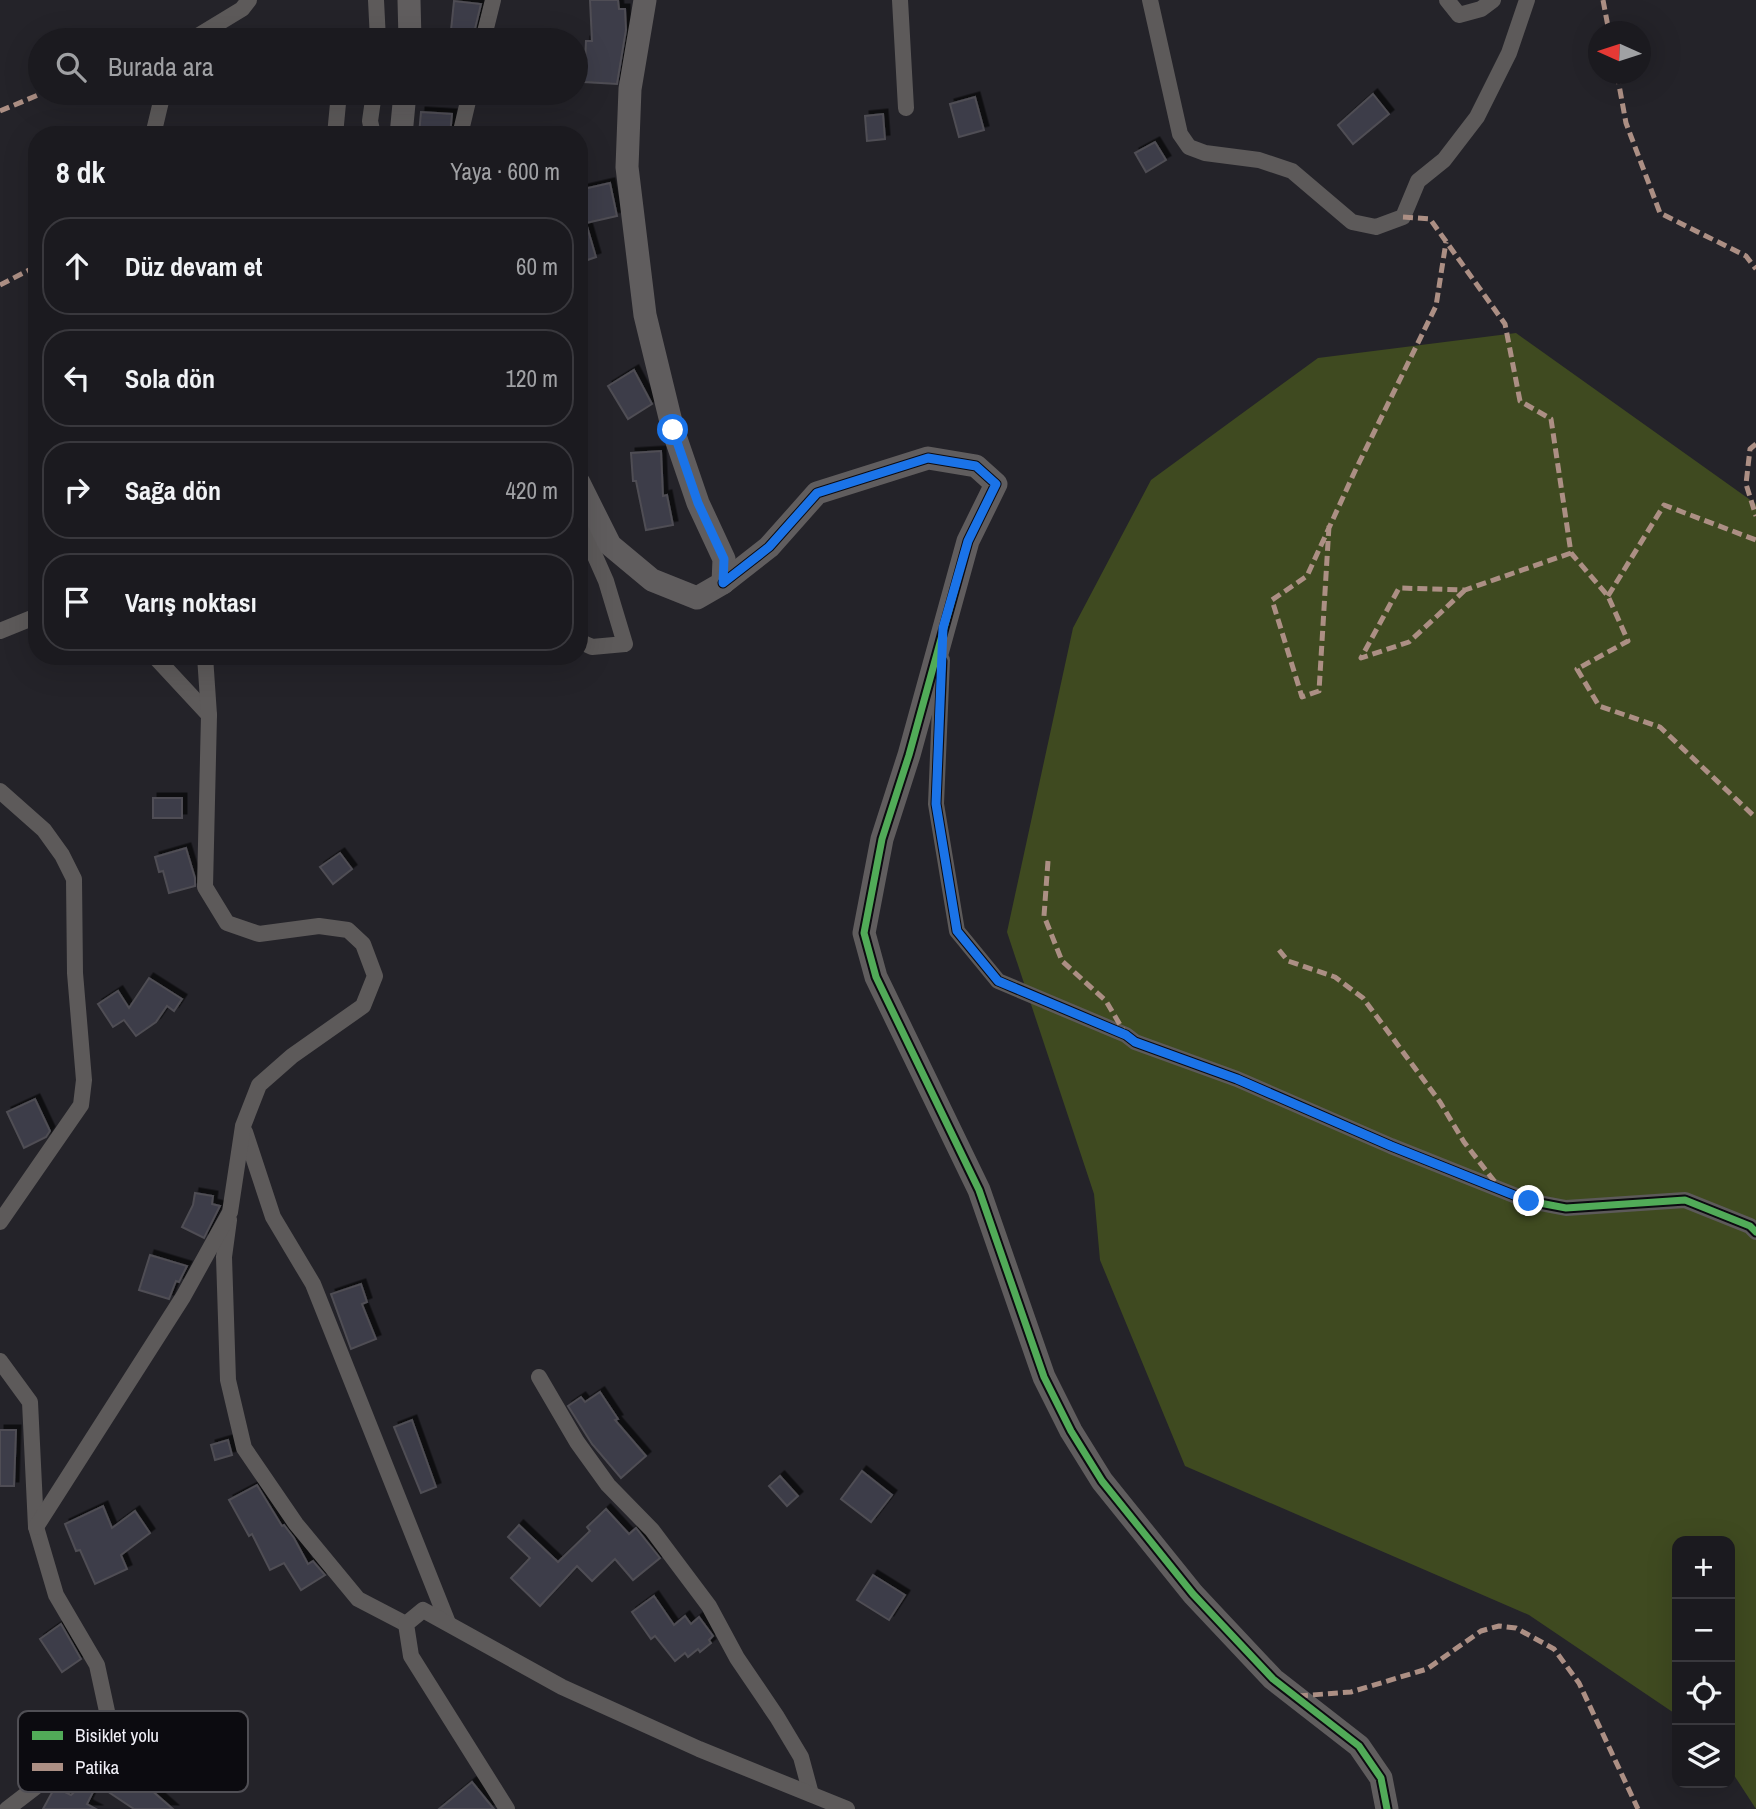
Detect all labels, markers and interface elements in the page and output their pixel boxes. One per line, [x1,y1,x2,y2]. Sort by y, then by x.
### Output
north arrow [1588,21,1651,84]
search box [28,28,588,105]
icon: search [52,48,90,86]
text: Burada ara [108,49,213,84]
text: 8 dk [56,152,105,192]
text: Yaya · 600 m [450,156,560,187]
icon: ahead [58,247,96,285]
text: Düz devam et [125,249,262,284]
text: 60 m [516,251,558,282]
icon: left [58,359,96,397]
text: Sola dön [125,361,215,396]
text: 120 m [506,363,558,394]
route start [657,414,688,445]
icon: right [58,471,96,509]
text: Sağa dön [125,473,221,508]
text: 420 m [506,475,558,506]
icon: arrive [58,583,96,621]
text: Varış noktası [125,585,257,620]
route end [1513,1185,1544,1216]
map controls [1672,1536,1735,1788]
button: + [1672,1536,1735,1599]
button: − [1672,1599,1735,1662]
button: locate [1672,1662,1735,1725]
legend [18,1711,248,1792]
text: Bisiklet yolu [75,1722,159,1748]
button: layers [1672,1725,1735,1788]
text: Patika [75,1754,120,1780]

